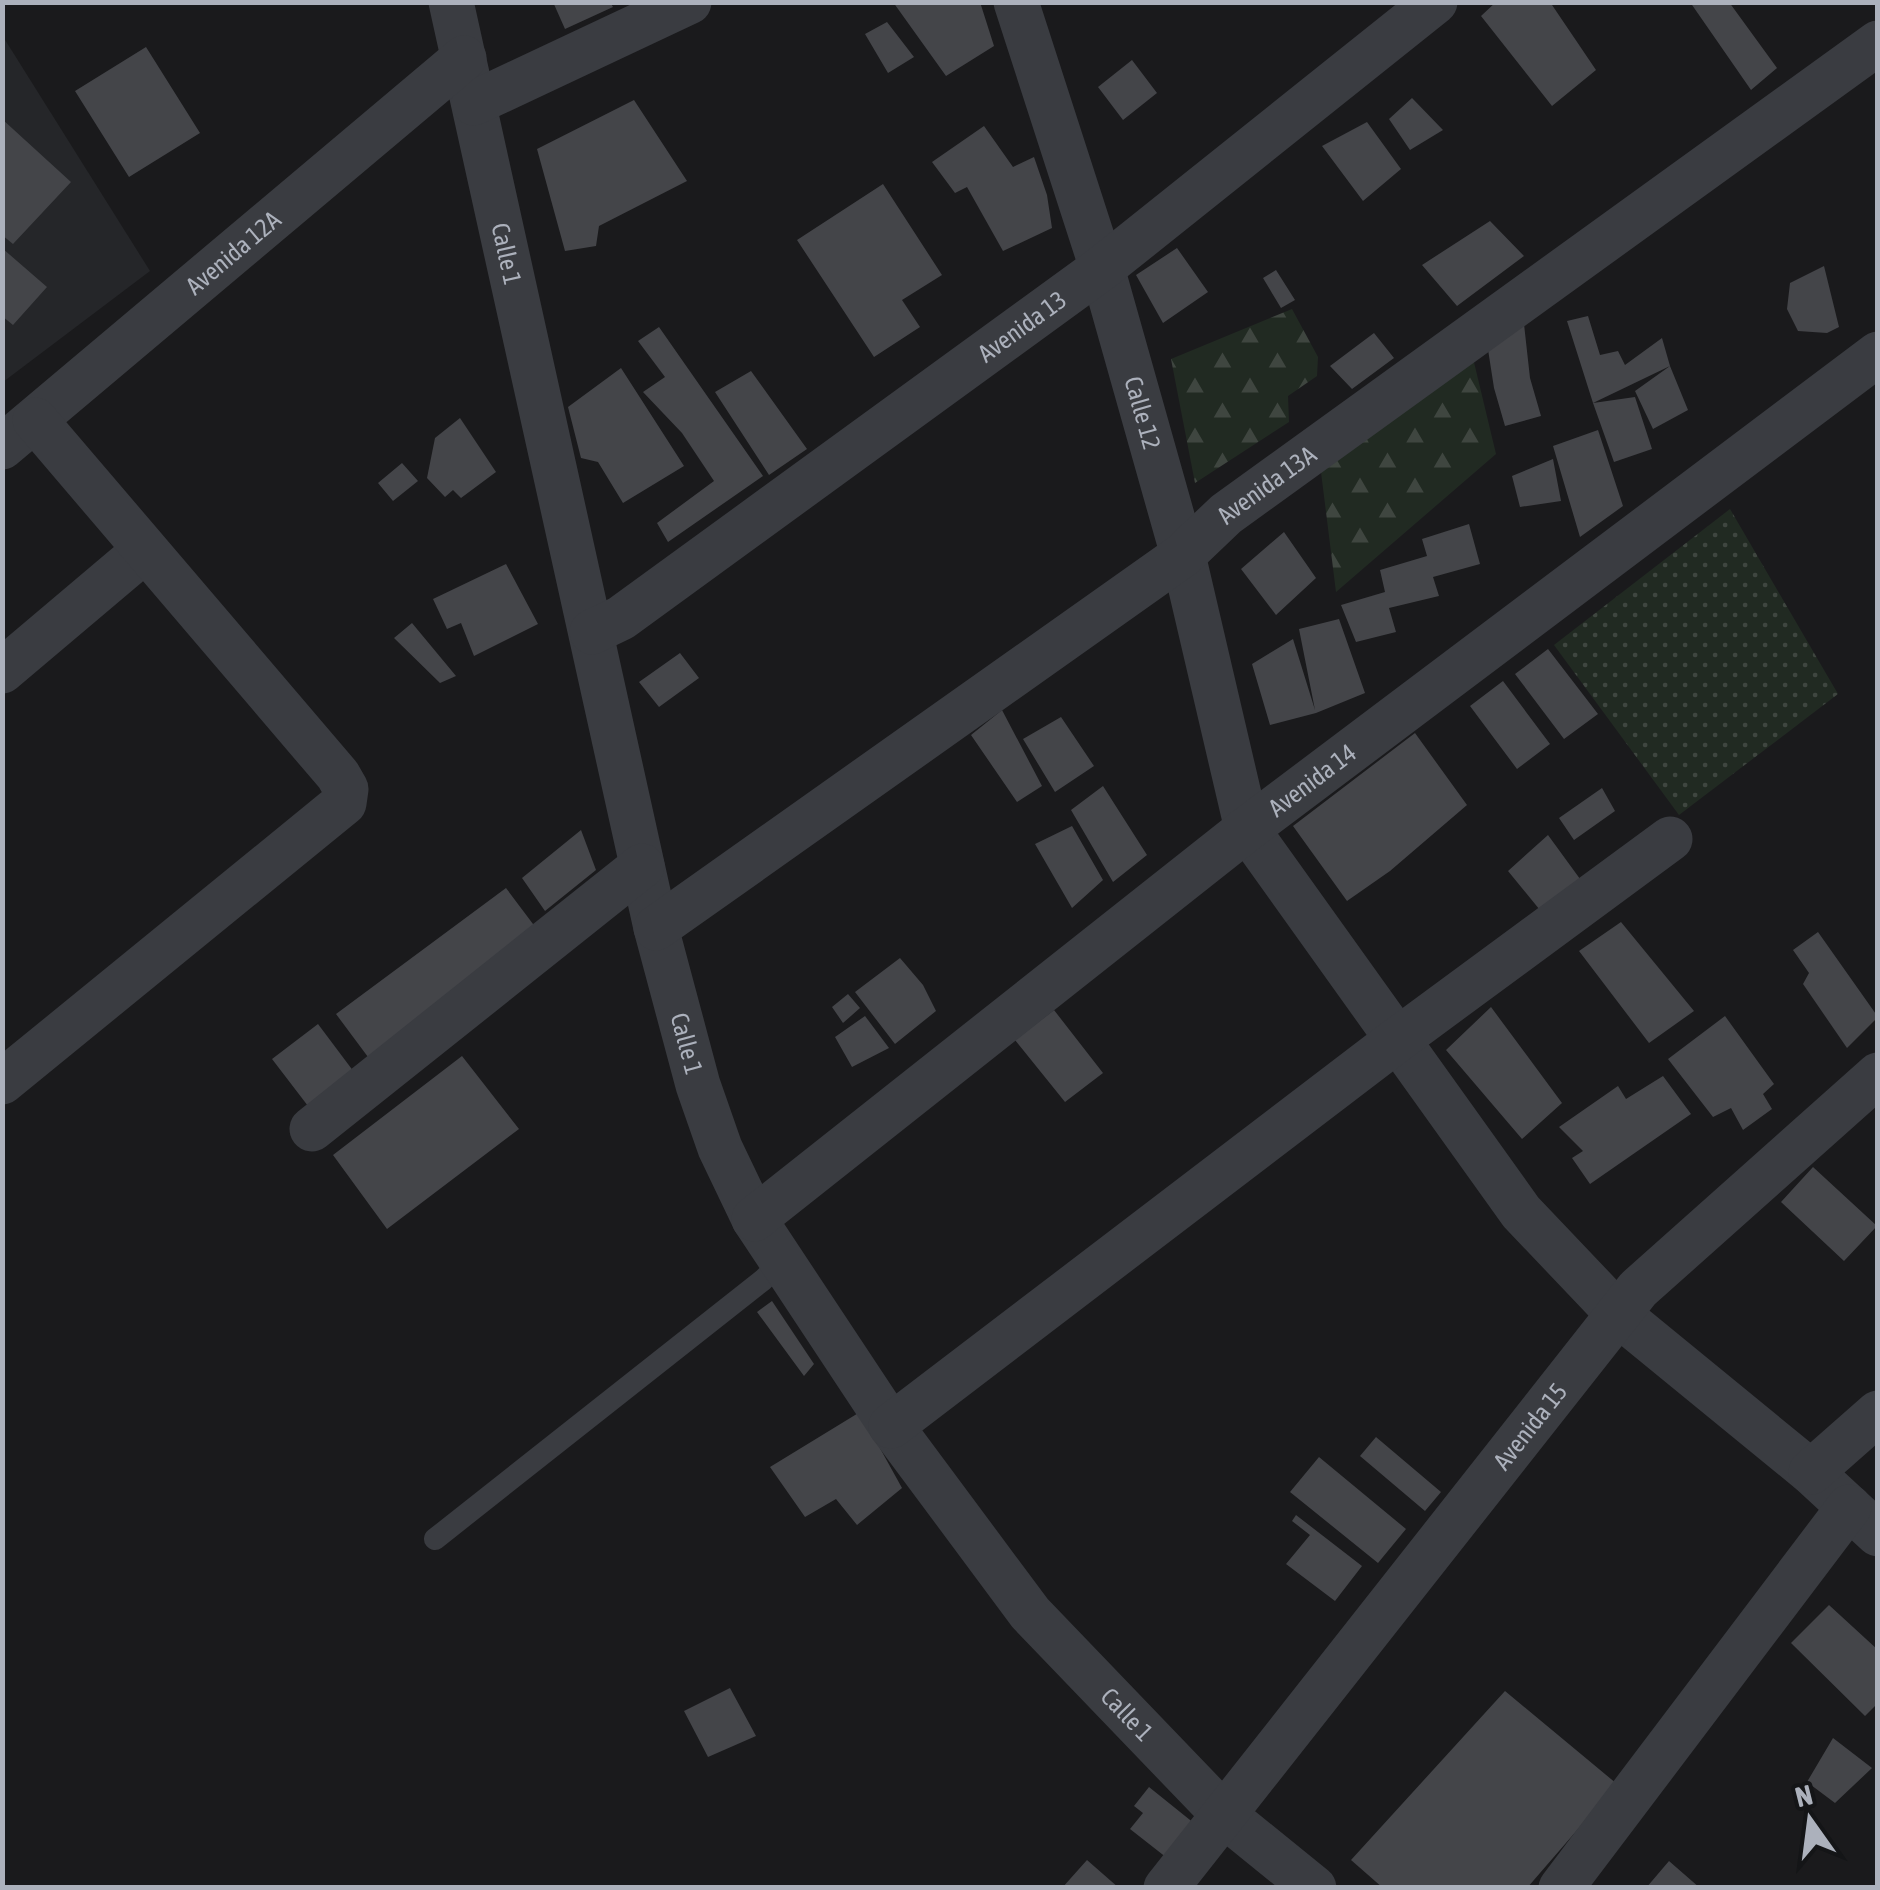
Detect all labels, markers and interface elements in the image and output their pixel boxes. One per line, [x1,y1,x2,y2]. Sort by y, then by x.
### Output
street label: Avenida 12A [180,204,286,300]
street label: Calle 1 [486,220,527,287]
street label: Avenida 13 [972,285,1071,368]
street label: Calle 12 [1119,373,1166,452]
street label: Avenida 13A [1211,440,1322,529]
street label: Avenida 14 [1263,738,1361,822]
street label: Calle 1 [665,1010,709,1077]
street label: Avenida 15 [1487,1377,1573,1475]
street label: Calle 1 [1095,1682,1159,1746]
north arrow [1760,1770,1860,1870]
text: N [1792,1778,1816,1813]

